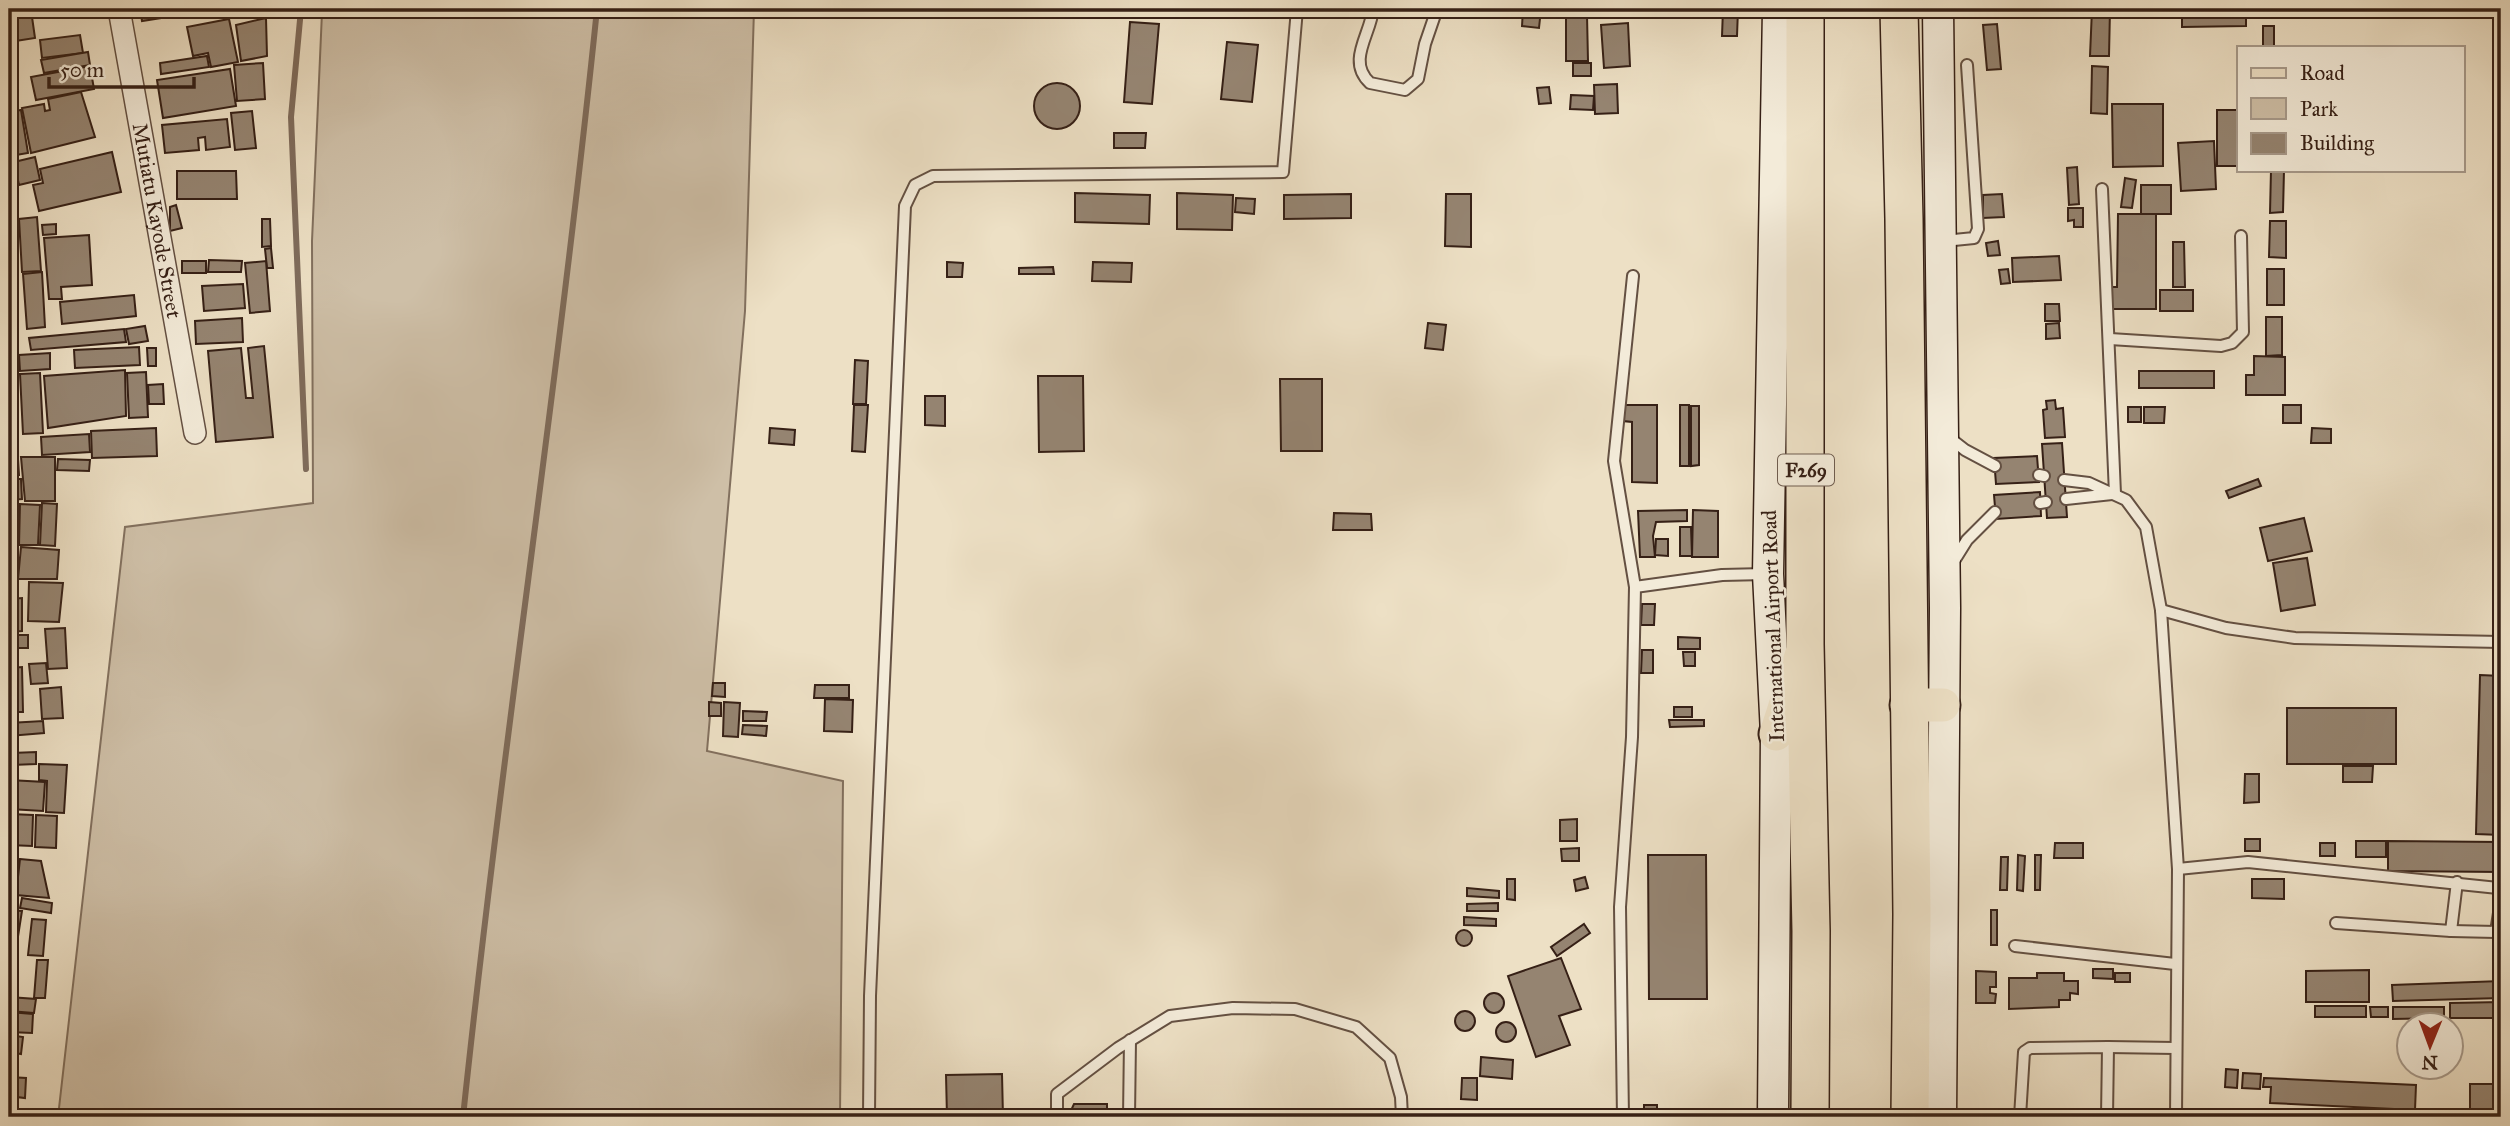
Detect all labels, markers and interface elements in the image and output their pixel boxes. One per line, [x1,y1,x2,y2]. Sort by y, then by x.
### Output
scale bar [49,46,194,90]
legend [2237,46,2464,172]
text: 50 m [60,57,105,83]
text: Road [2300,60,2345,86]
text: Park [2300,96,2338,122]
street label: Mutiatu Kayode Street [127,121,187,321]
text: Building [2300,130,2374,156]
road number: F269 [1778,454,1834,485]
street label: International Airport Road [1756,509,1790,743]
north arrow [2394,1010,2464,1080]
text: N [2421,1051,2438,1074]

